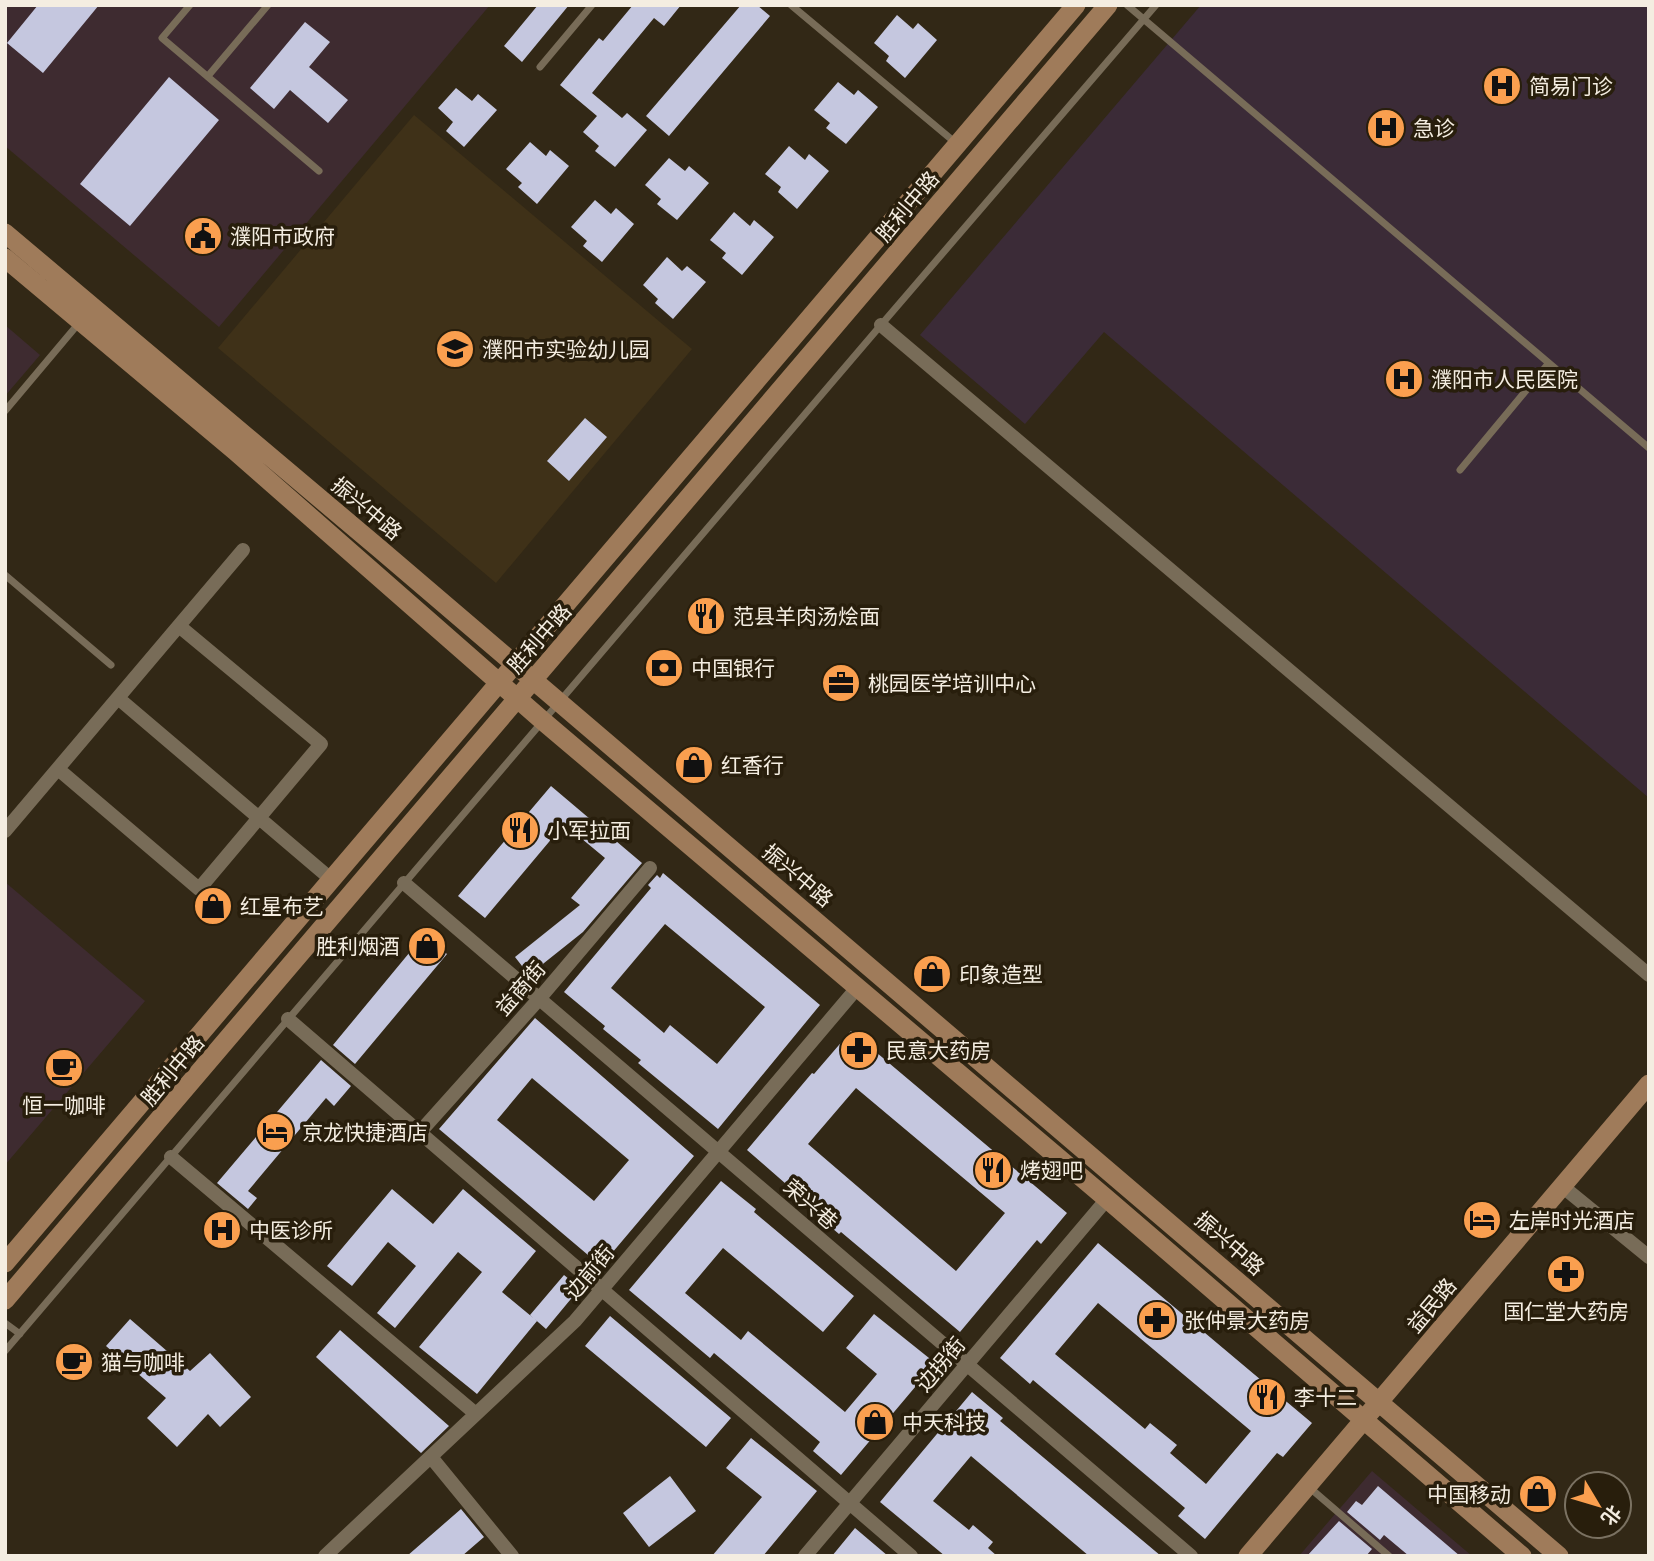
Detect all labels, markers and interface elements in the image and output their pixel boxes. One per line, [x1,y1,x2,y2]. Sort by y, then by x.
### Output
hospital icon: 简易门诊 [1481,65,1523,107]
place label: 简易门诊 [1529,74,1613,98]
hospital icon: 急诊 [1365,107,1407,149]
place label: 急诊 [1413,116,1455,140]
street label: 胜利中路 [871,166,943,246]
public building icon: 濮阳市政府 [182,215,224,257]
place label: 濮阳市政府 [230,224,335,248]
school or university icon: 濮阳市实验幼儿园 [434,328,476,370]
place label: 濮阳市实验幼儿园 [482,337,650,361]
hospital icon: 濮阳市人民医院 [1383,358,1425,400]
place label: 濮阳市人民医院 [1431,367,1578,391]
street label: 振兴中路 [327,472,407,544]
restaurant icon: 范县羊肉汤烩面 [685,595,727,637]
street label: 胜利中路 [502,598,576,678]
place label: 范县羊肉汤烩面 [733,604,880,628]
bank icon: 中国银行 [643,647,685,689]
place label: 中国银行 [691,656,775,680]
office icon: 桃园医学培训中心 [820,662,862,704]
place label: 桃园医学培训中心 [868,671,1036,695]
shop icon: 红香行 [673,744,715,786]
place label: 红香行 [721,753,784,777]
restaurant icon: 小军拉面 [499,809,541,851]
place label: 小军拉面 [547,818,631,842]
street label: 振兴中路 [758,839,838,911]
shop icon: 红星布艺 [192,885,234,927]
place label: 红星布艺 [240,894,324,918]
shop icon: 胜利烟酒 [406,925,448,967]
place label: 胜利烟酒 [316,934,400,958]
shop icon: 印象造型 [911,953,953,995]
street label: 益商街 [490,956,550,1020]
place label: 印象造型 [959,962,1043,986]
pharmacy icon: 民意大药房 [838,1029,880,1071]
street label: 胜利中路 [136,1030,208,1110]
place label: 民意大药房 [886,1038,991,1062]
cafe icon: 恒一咖啡 [43,1047,85,1089]
place label: 恒一咖啡 [22,1093,106,1117]
hotel icon: 京龙快捷酒店 [254,1111,296,1153]
place label: 京龙快捷酒店 [302,1120,428,1144]
restaurant icon: 烤翅吧 [972,1149,1014,1191]
place label: 烤翅吧 [1020,1158,1083,1182]
street label: 荣兴巷 [779,1174,843,1234]
hotel icon: 左岸时光酒店 [1461,1199,1503,1241]
street label: 振兴中路 [1190,1206,1270,1280]
place label: 左岸时光酒店 [1509,1208,1635,1232]
hospital icon: 中医诊所 [201,1209,243,1251]
place label: 中医诊所 [249,1218,333,1242]
street label: 边前街 [560,1240,618,1304]
pharmacy icon: 国仁堂大药房 [1545,1253,1587,1295]
street label: 益民路 [1402,1273,1460,1337]
pharmacy icon: 张仲景大药房 [1136,1299,1178,1341]
place label: 国仁堂大药房 [1503,1299,1629,1323]
place label: 张仲景大药房 [1184,1308,1310,1332]
street label: 边拐街 [911,1332,969,1396]
cafe icon: 猫与咖啡 [53,1341,95,1383]
place label: 猫与咖啡 [101,1350,185,1374]
restaurant icon: 李十二 [1246,1376,1288,1418]
place label: 李十二 [1294,1385,1357,1409]
shop icon: 中天科技 [854,1401,896,1443]
place label: 中天科技 [902,1410,986,1434]
north arrow [1563,1470,1633,1540]
shop icon: 中国移动 [1517,1473,1559,1515]
place label: 中国移动 [1427,1482,1511,1506]
text: 北 [1597,1501,1626,1530]

